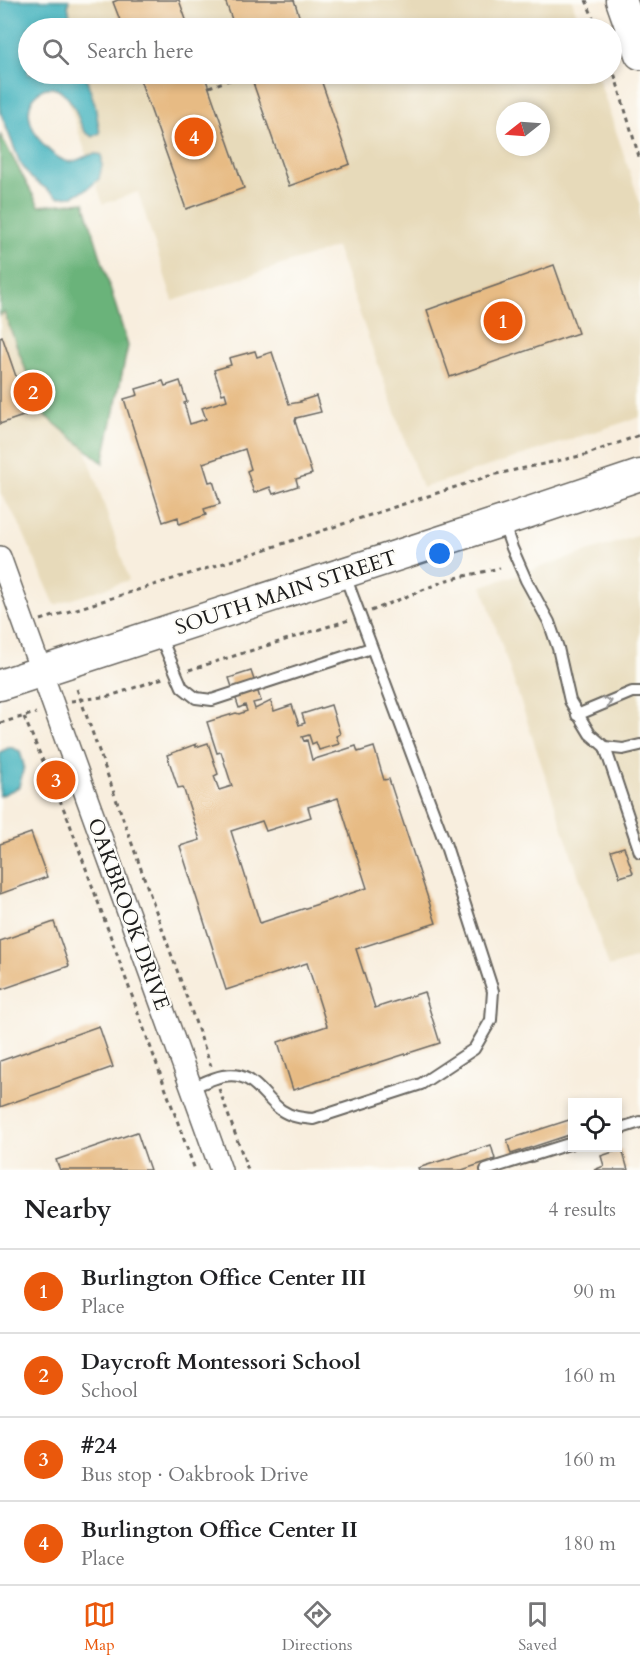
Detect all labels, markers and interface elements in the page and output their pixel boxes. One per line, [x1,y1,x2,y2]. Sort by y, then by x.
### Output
search box [18,18,622,84]
icon: search [39,35,72,68]
text: Search here [87,36,194,66]
north arrow [496,102,550,156]
pin: 4 [174,114,214,160]
pin: 1 [484,298,522,344]
pin: 2 [14,370,52,414]
your location [425,539,454,568]
street label: SOUTH MAIN STREET [172,543,401,642]
one-way arrow [602,697,613,709]
pin: 3 [36,758,76,802]
street label: OAKBROOK DRIVE [80,814,177,1014]
map controls [568,1098,622,1152]
button: locate [568,1098,622,1152]
text: Nearby [24,1192,112,1227]
text: 4 results [548,1196,616,1223]
text: Burlington Office Center III [81,1263,366,1293]
text: 1 [38,1278,49,1305]
text: 90 m [573,1278,616,1305]
text: Place [81,1293,125,1320]
text: Daycroft Montessori School [81,1347,361,1377]
text: 2 [38,1362,49,1389]
text: 160 m [563,1362,616,1389]
text: School [81,1377,138,1404]
text: #24 [81,1431,117,1461]
text: 3 [38,1446,49,1473]
text: 160 m [563,1446,616,1473]
text: Bus stop · Oakbrook Drive [81,1461,309,1488]
text: Burlington Office Center II [81,1515,358,1545]
text: 4 [38,1530,49,1557]
text: 180 m [563,1530,616,1557]
text: Place [81,1545,125,1572]
tab: Map [83,1598,116,1656]
tab: Directions [282,1598,352,1656]
tab: Saved [518,1598,557,1656]

